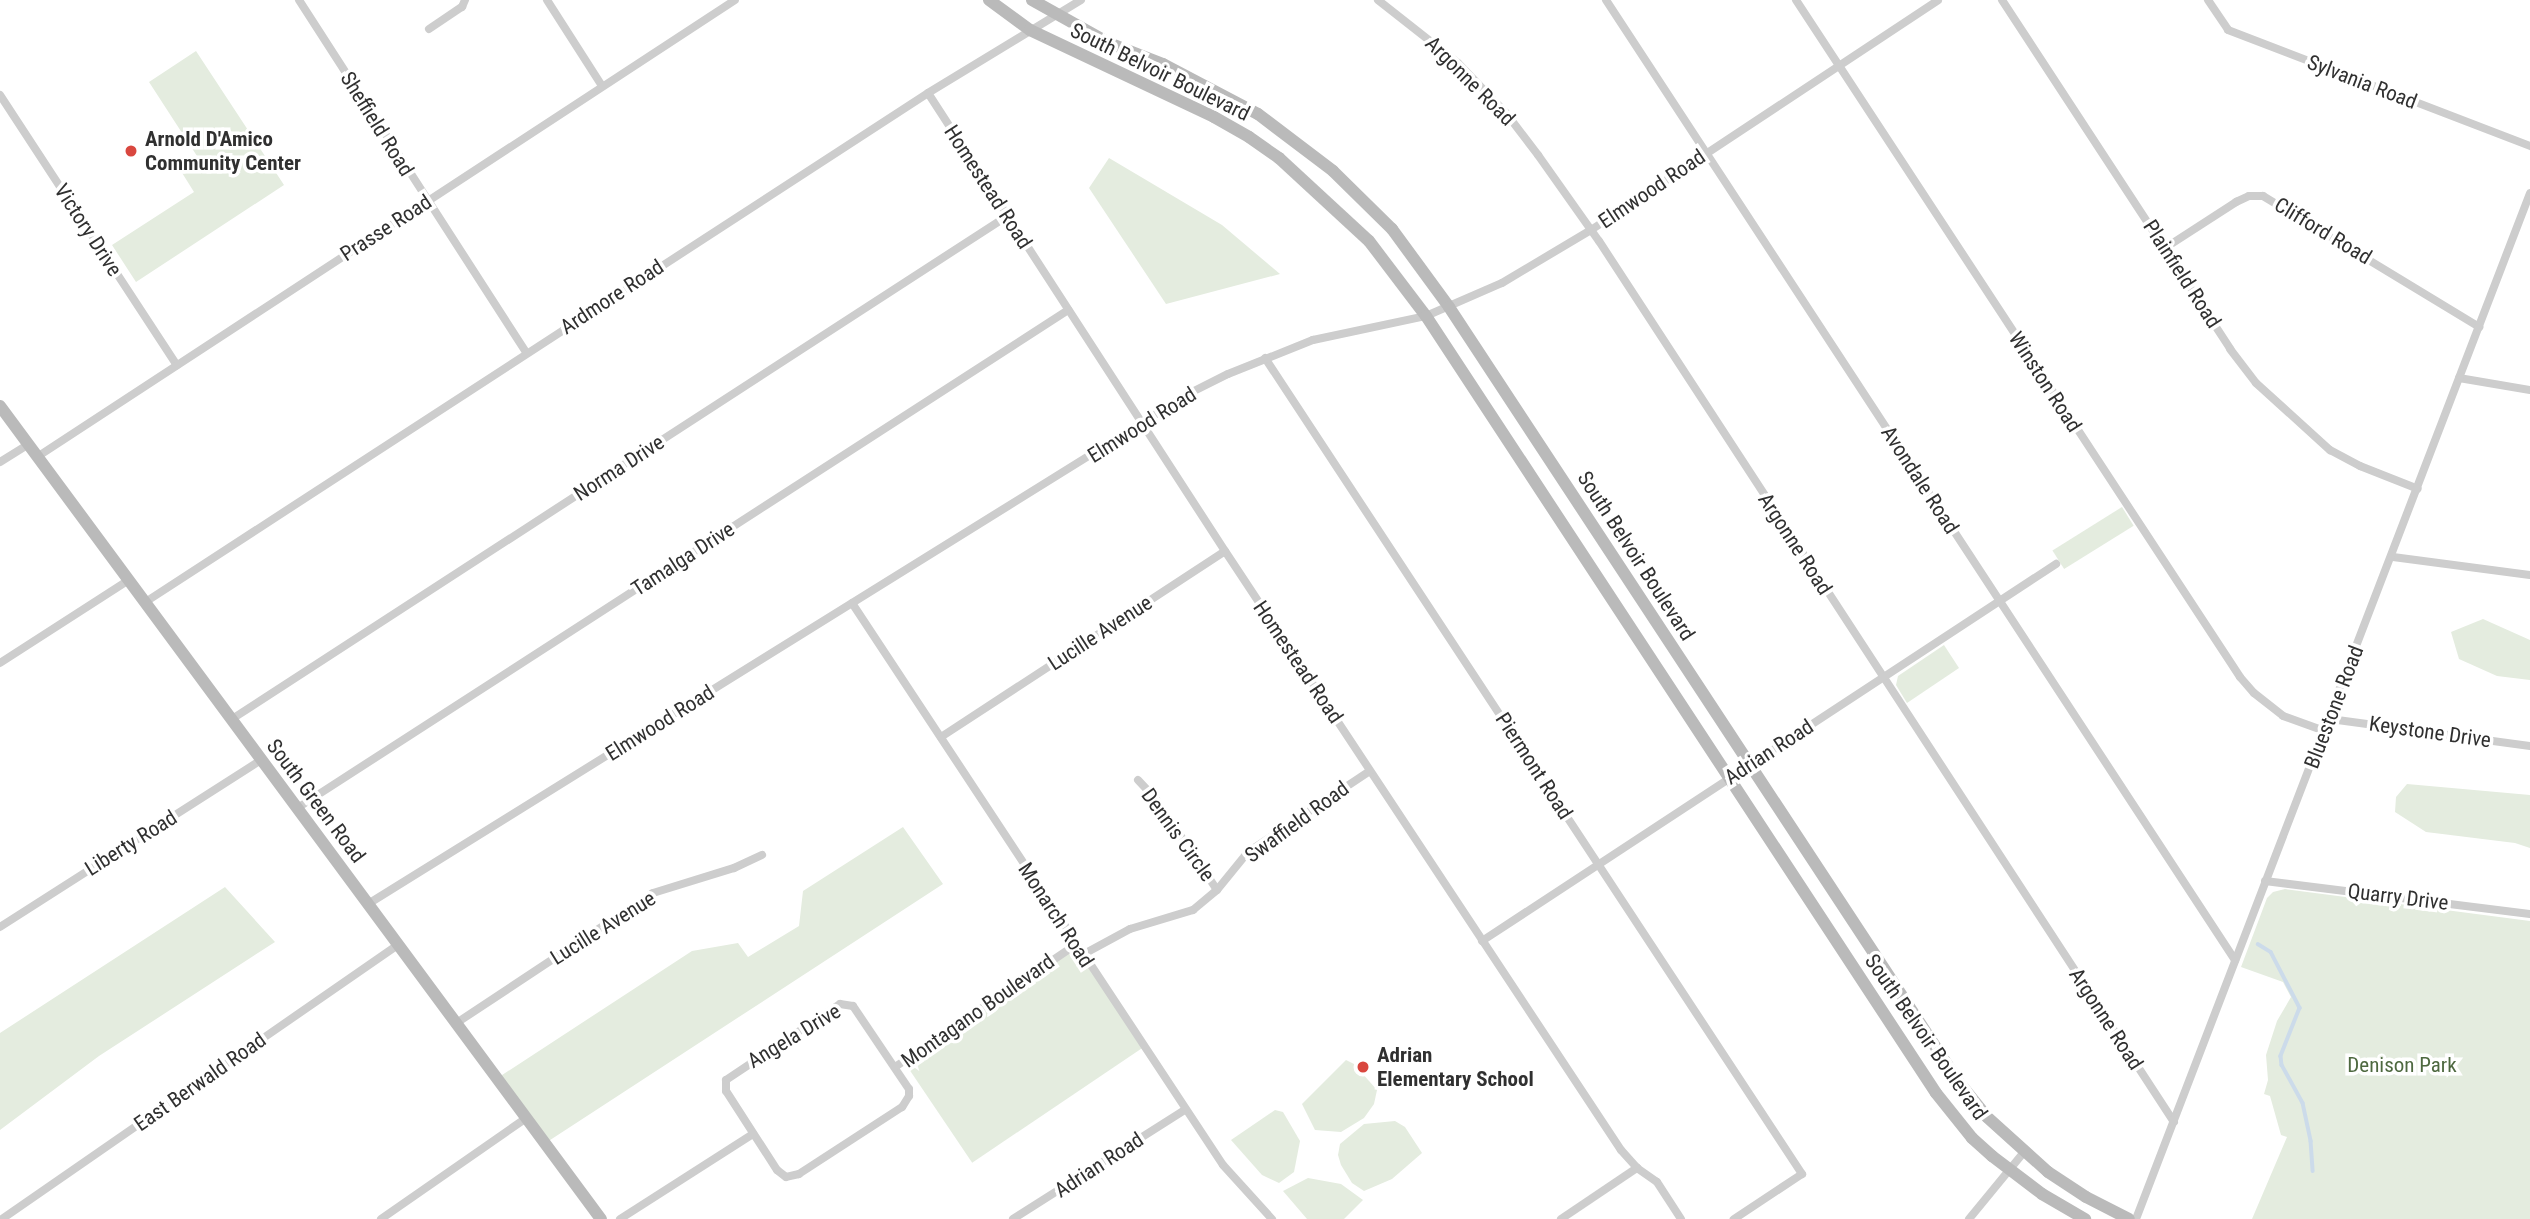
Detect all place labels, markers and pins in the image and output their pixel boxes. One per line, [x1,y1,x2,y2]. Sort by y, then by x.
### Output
place label: Arnold D'Amico Community Center [145,126,301,176]
marker: Arnold D'Amico Community Center [123,143,139,159]
place label: Adrian Elementary School [1377,1042,1534,1092]
marker: Adrian Elementary School [1355,1059,1371,1075]

